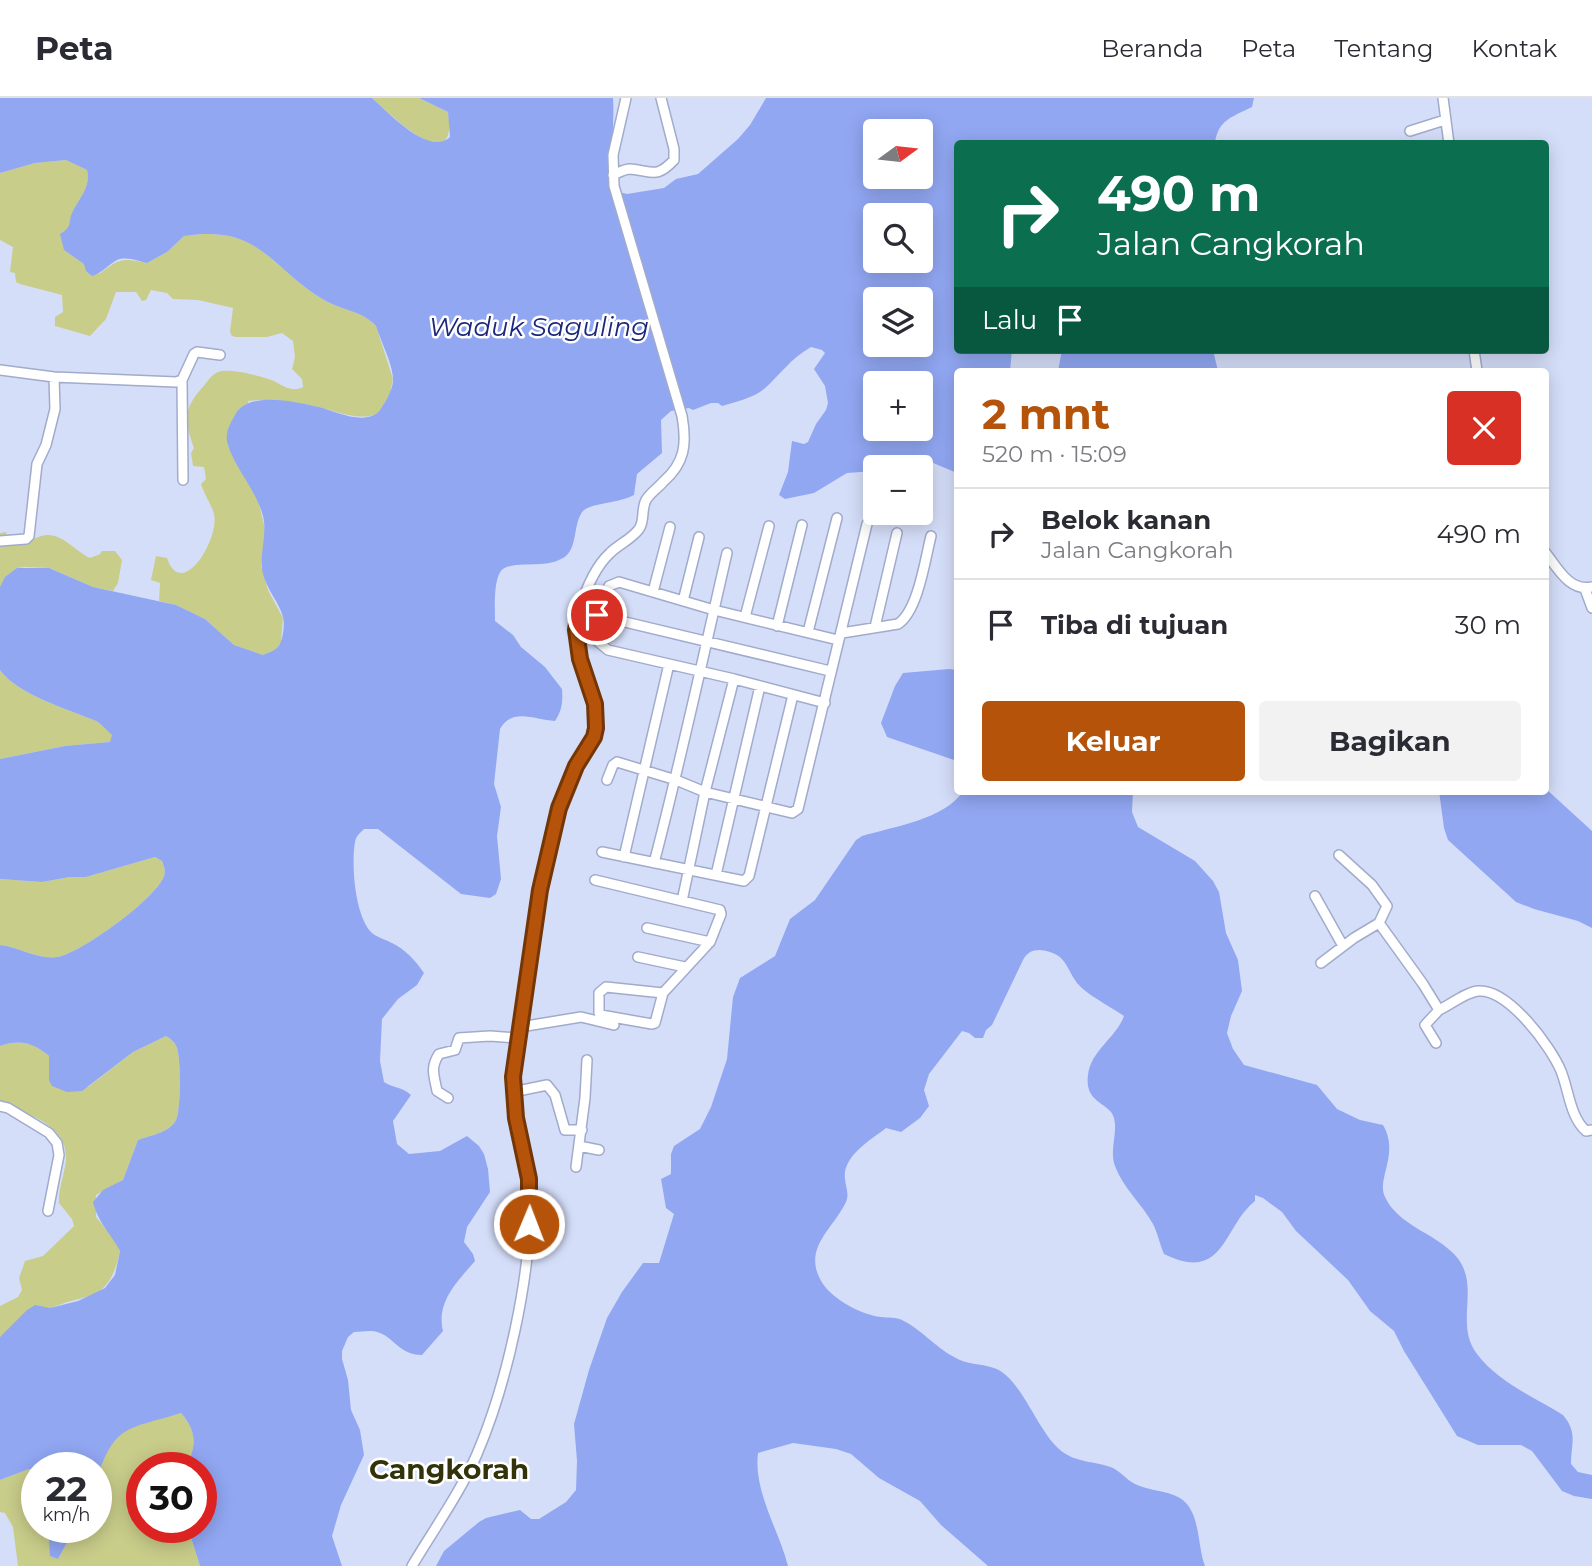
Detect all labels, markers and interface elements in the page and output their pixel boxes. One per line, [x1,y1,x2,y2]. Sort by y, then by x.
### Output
text: Peta [35,28,114,68]
text: Beranda [1101,34,1203,63]
text: Peta [1241,34,1296,63]
text: Tentang [1334,34,1433,63]
text: Kontak [1471,34,1557,63]
north arrow [863,119,933,189]
map controls [863,119,933,525]
text: 490 m [1097,164,1260,223]
icon: right [982,168,1073,259]
button: search [863,203,933,273]
text: Jalan Cangkorah [1097,224,1365,263]
button: layers [863,287,933,357]
icon: arrive [1051,301,1089,339]
text: Lalu [982,304,1037,336]
water label: Waduk Saguling [429,311,649,343]
button: + [863,371,933,441]
text: 2 mnt [982,388,1110,440]
button: close [1447,391,1521,465]
text: 520 m · 15:09 [982,440,1127,468]
button: − [863,455,933,525]
text: Belok kanan [1041,504,1211,536]
icon: right [982,515,1020,553]
text: 490 m [1437,518,1521,550]
text: Jalan Cangkorah [1041,536,1234,564]
pin [567,585,627,645]
icon: arrive [578,596,616,634]
icon: arrive [982,606,1020,644]
text: Tiba di tujuan [1041,609,1228,641]
text: 30 m [1455,609,1521,641]
button: Keluar [982,701,1245,781]
button: Bagikan [1259,701,1521,781]
position arrow [492,1187,566,1261]
speed limit sign: 30 [126,1452,217,1543]
district label: Cangkorah [369,1452,529,1486]
text: 22 [46,1467,87,1510]
text: km/h [42,1504,91,1526]

